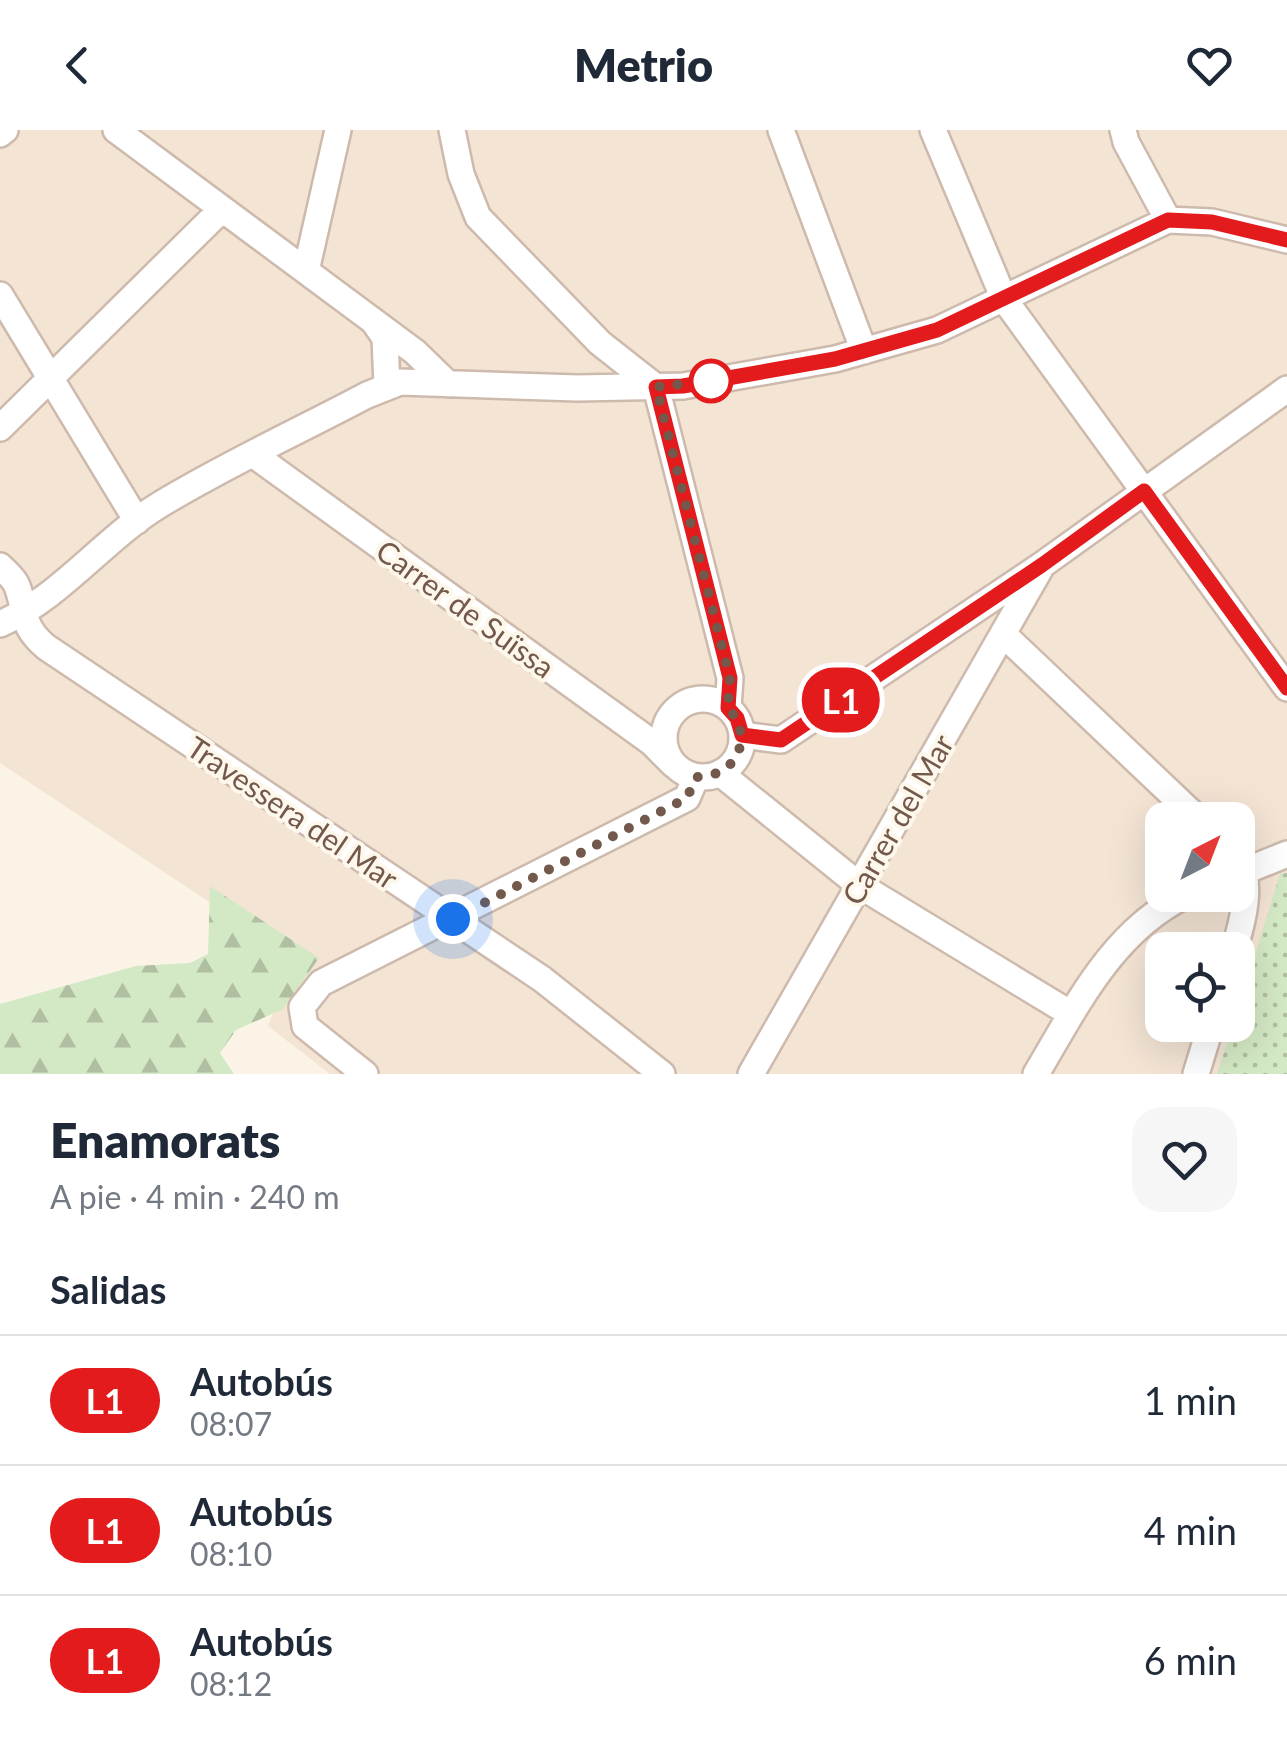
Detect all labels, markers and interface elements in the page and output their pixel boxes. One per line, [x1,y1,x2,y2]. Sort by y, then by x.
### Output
icon: back [50,38,105,93]
text: Metrio [574,38,713,92]
icon: heart [1182,38,1237,93]
unlabelled marker [690,360,732,402]
street label: Carrer de Suïssa [370,531,562,685]
line badge: L1 [796,668,886,732]
text: L1 [822,679,860,721]
street label: Carrer del Mar [834,727,960,911]
street label: Travessera del Mar [181,728,405,896]
north arrow [1145,802,1255,912]
map controls [1145,802,1255,1042]
your location [428,894,478,944]
button: locate [1145,932,1255,1042]
button: heart [1132,1107,1237,1212]
text: Enamorats [50,1111,280,1168]
text: A pie · 4 min · 240 m [50,1177,340,1216]
text: Salidas [50,1266,167,1312]
text: Autobús [190,1358,333,1404]
text: 1 min [1144,1377,1237,1423]
text: L1 [86,1379,124,1421]
text: 08:07 [190,1404,272,1443]
text: Autobús [190,1488,333,1534]
text: 4 min [1144,1507,1237,1553]
text: L1 [86,1509,124,1551]
text: 08:10 [190,1534,272,1573]
text: Autobús [190,1618,333,1664]
text: 6 min [1144,1637,1237,1683]
text: L1 [86,1639,124,1681]
text: 08:12 [190,1664,272,1703]

